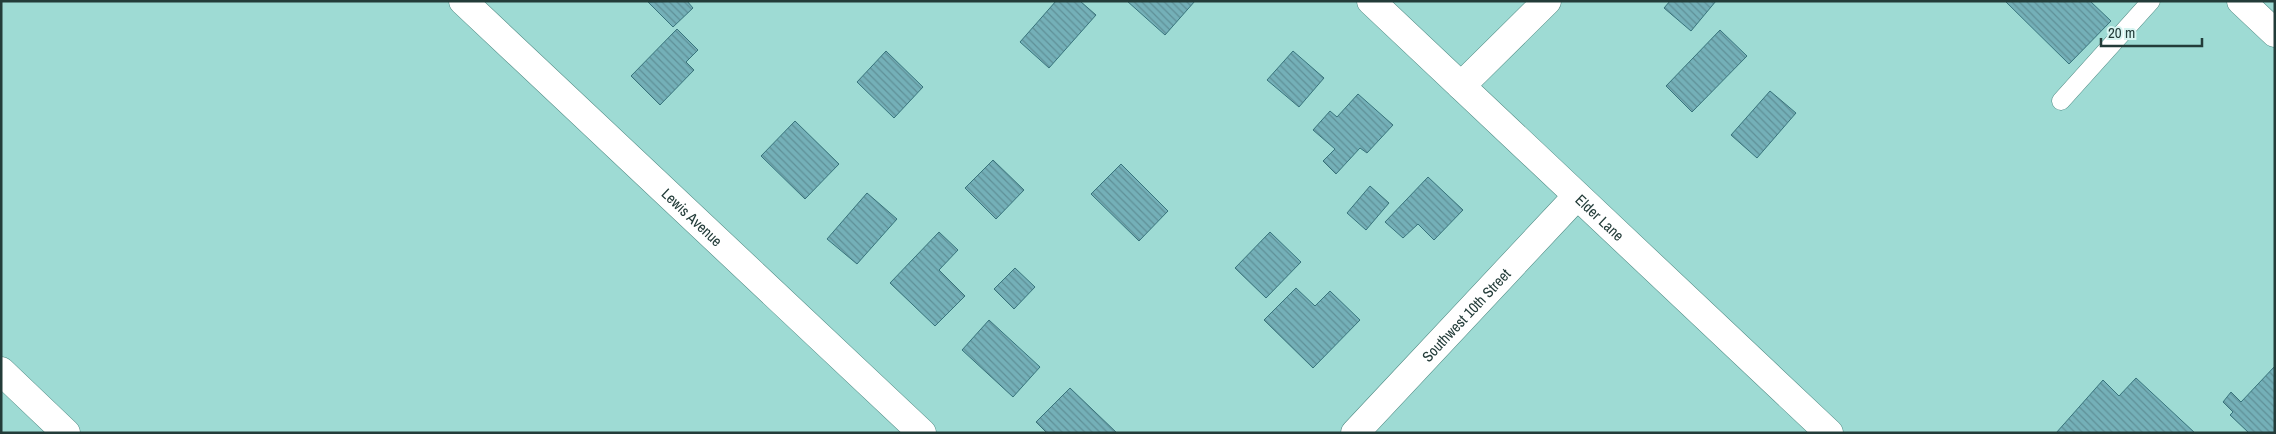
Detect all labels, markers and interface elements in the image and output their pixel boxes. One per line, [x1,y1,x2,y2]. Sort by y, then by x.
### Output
scale bar [2101,15,2202,47]
text: 20 m [2108,22,2135,43]
street label: Lewis Avenue [657,183,728,251]
street label: Elder Lane [1571,189,1629,245]
street label: Southwest 10th Street [1417,263,1515,366]

